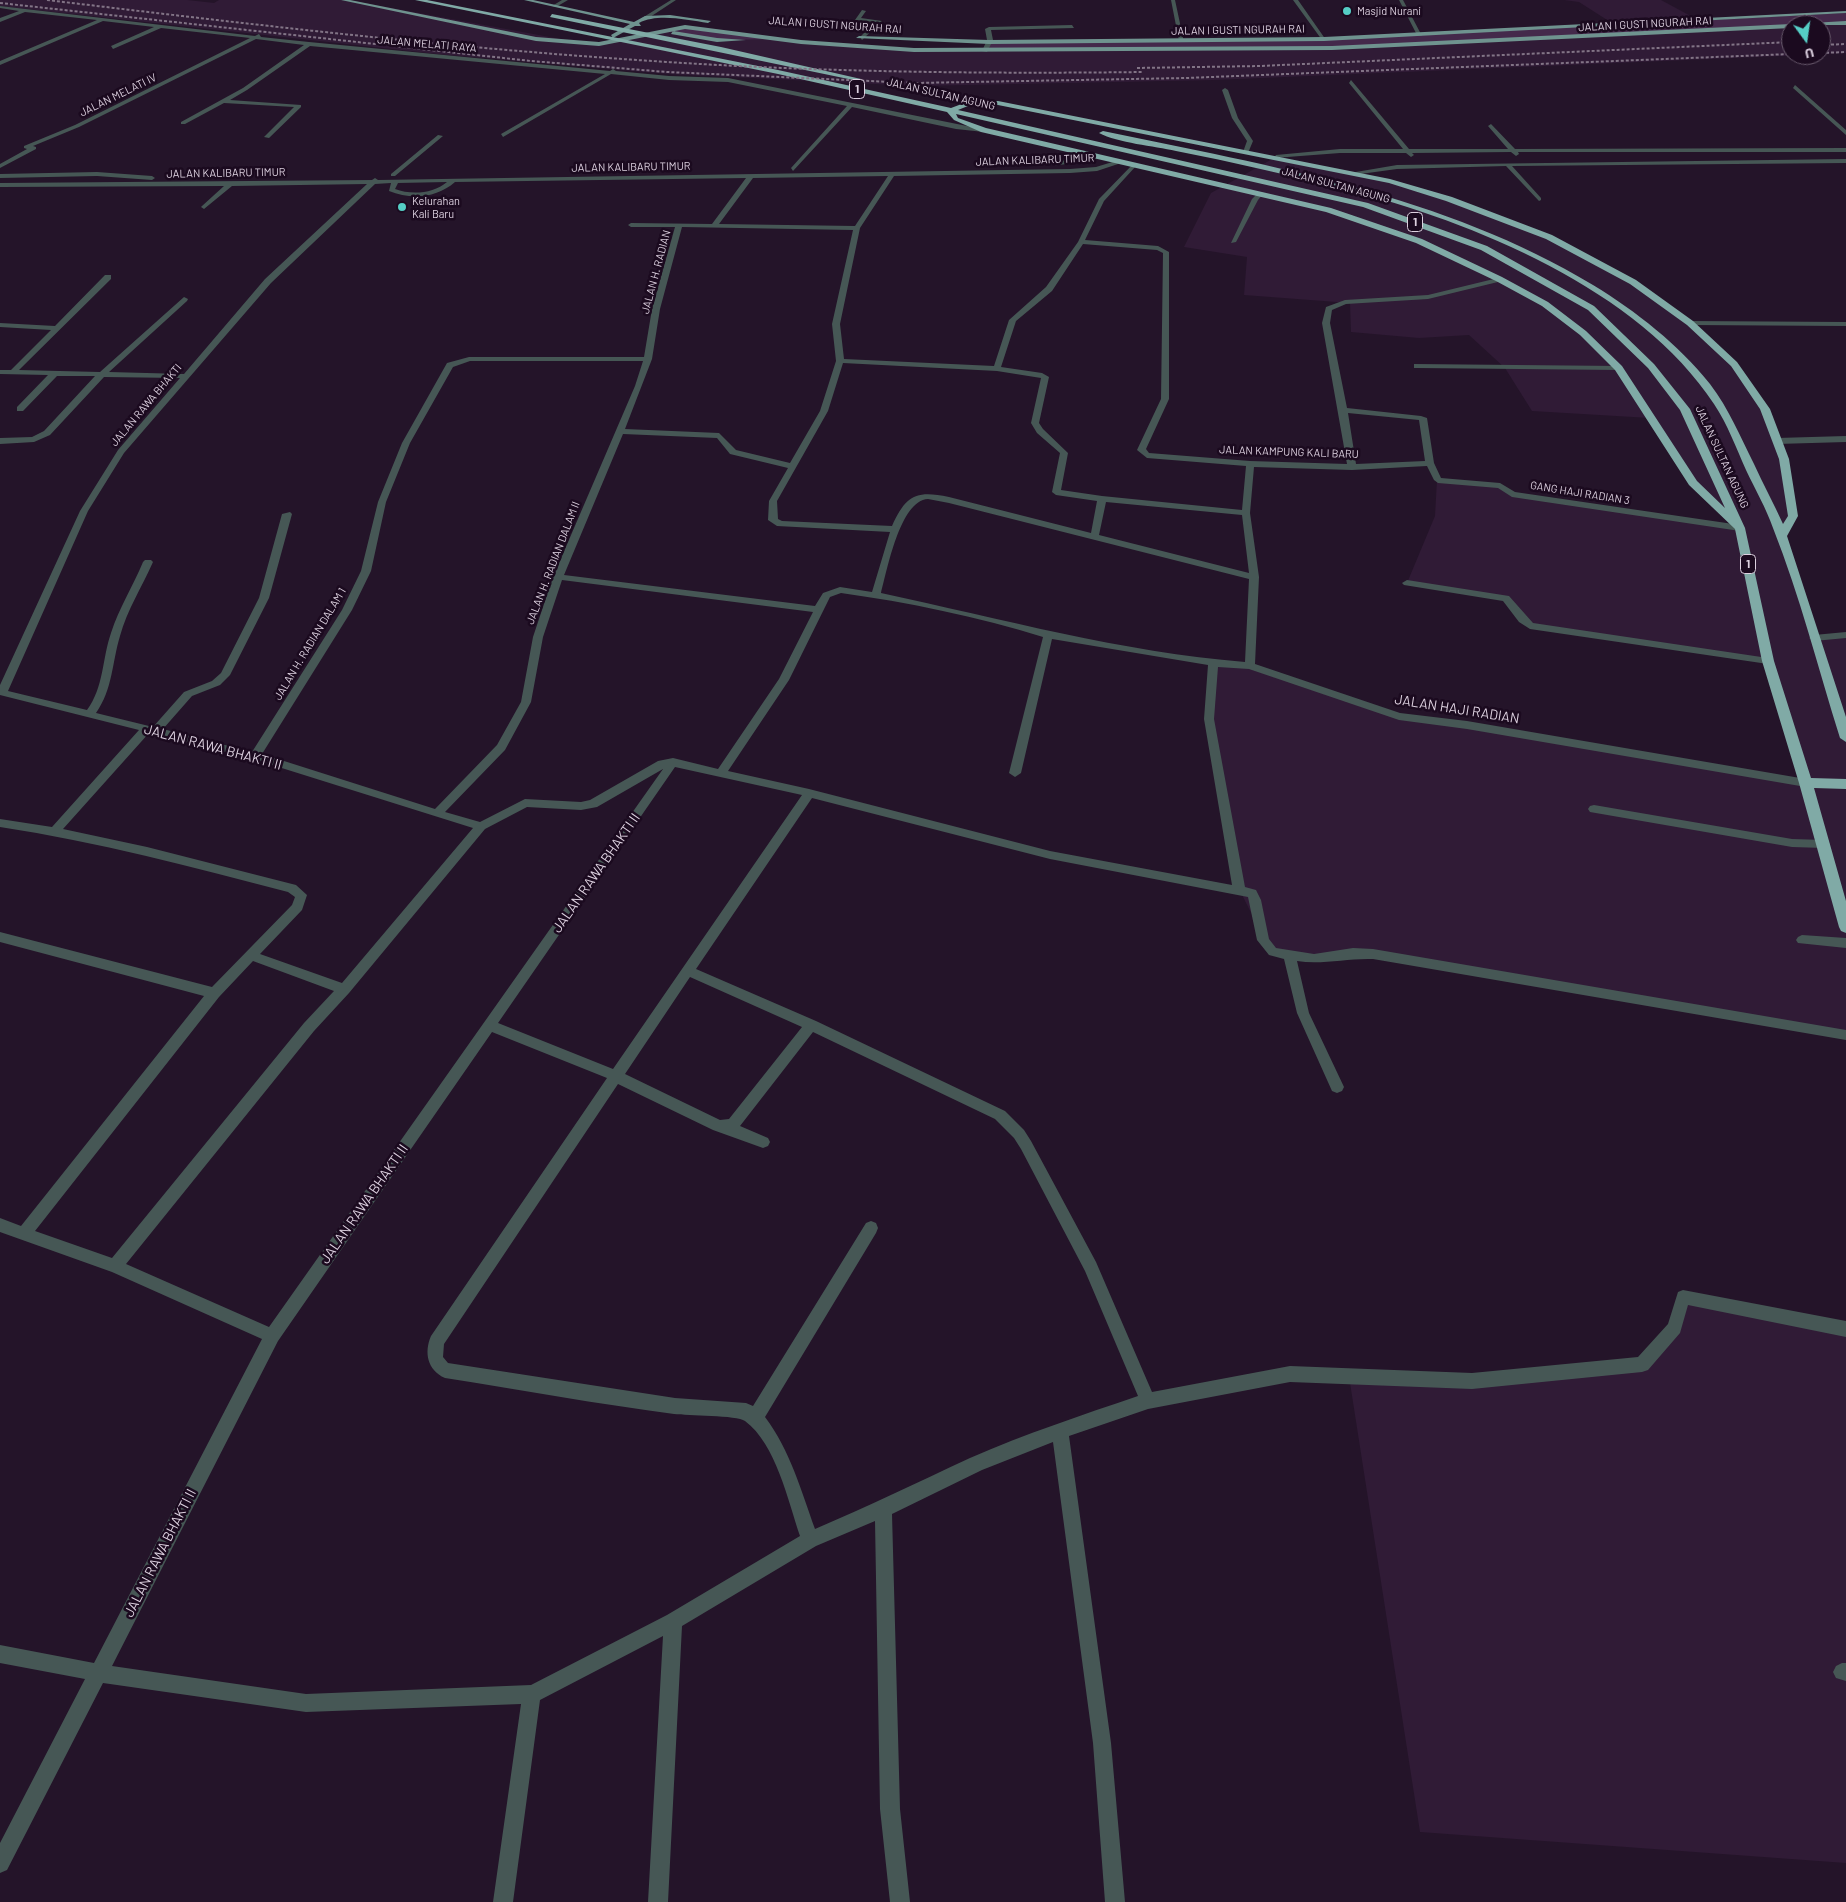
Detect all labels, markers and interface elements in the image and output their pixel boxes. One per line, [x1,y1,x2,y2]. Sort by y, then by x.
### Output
place label: Masjid Nurani [1357,4,1421,18]
marker: Masjid Nurani [1341,5,1353,17]
street label: JALAN I GUSTI NGURAH RAI [768,14,902,36]
street label: JALAN I GUSTI NGURAH RAI [1578,14,1712,34]
north arrow [1781,15,1831,65]
street label: JALAN I GUSTI NGURAH RAI [1171,22,1305,38]
street label: JALAN MELATI RAYA [377,33,477,55]
text: U [1803,45,1816,63]
street label: JALAN MELATI IV [77,71,159,119]
street label: JALAN SULTAN AGUNG [885,75,997,113]
road number: 1 [850,80,864,98]
street label: JALAN KALIBARU TIMUR [975,151,1095,169]
street label: JALAN KALIBARU TIMUR [571,159,691,175]
street label: JALAN SULTAN AGUNG [1281,164,1391,206]
street label: JALAN KALIBARU TIMUR [166,165,286,181]
place label: Kelurahan Kali Baru [412,194,460,220]
marker: Kelurahan Kali Baru [396,201,408,213]
road number: 1 [1408,212,1422,232]
street label: JALAN H. RADIAN [638,229,674,315]
street label: JALAN RAWA BHAKTI [108,361,184,449]
street label: JALAN SULTAN AGUNG [1692,404,1752,510]
street label: JALAN KAMPUNG KALI BARU [1219,443,1359,461]
street label: GANG HAJI RADIAN 3 [1529,479,1631,507]
street label: JALAN H. RADIAN DALAM II [523,500,583,626]
road number: 1 [1740,554,1756,574]
street label: JALAN H. RADIAN DALAM 1 [271,585,349,703]
street label: JALAN HAJI RADIAN [1393,691,1521,727]
street label: JALAN RAWA BHAKTI II [142,721,284,773]
street label: JALAN RAWA BHAKTI II [548,810,644,936]
street label: JALAN RAWA BHAKTI II [316,1141,412,1267]
street label: JALAN RAWA BHAKTI II [120,1486,200,1620]

